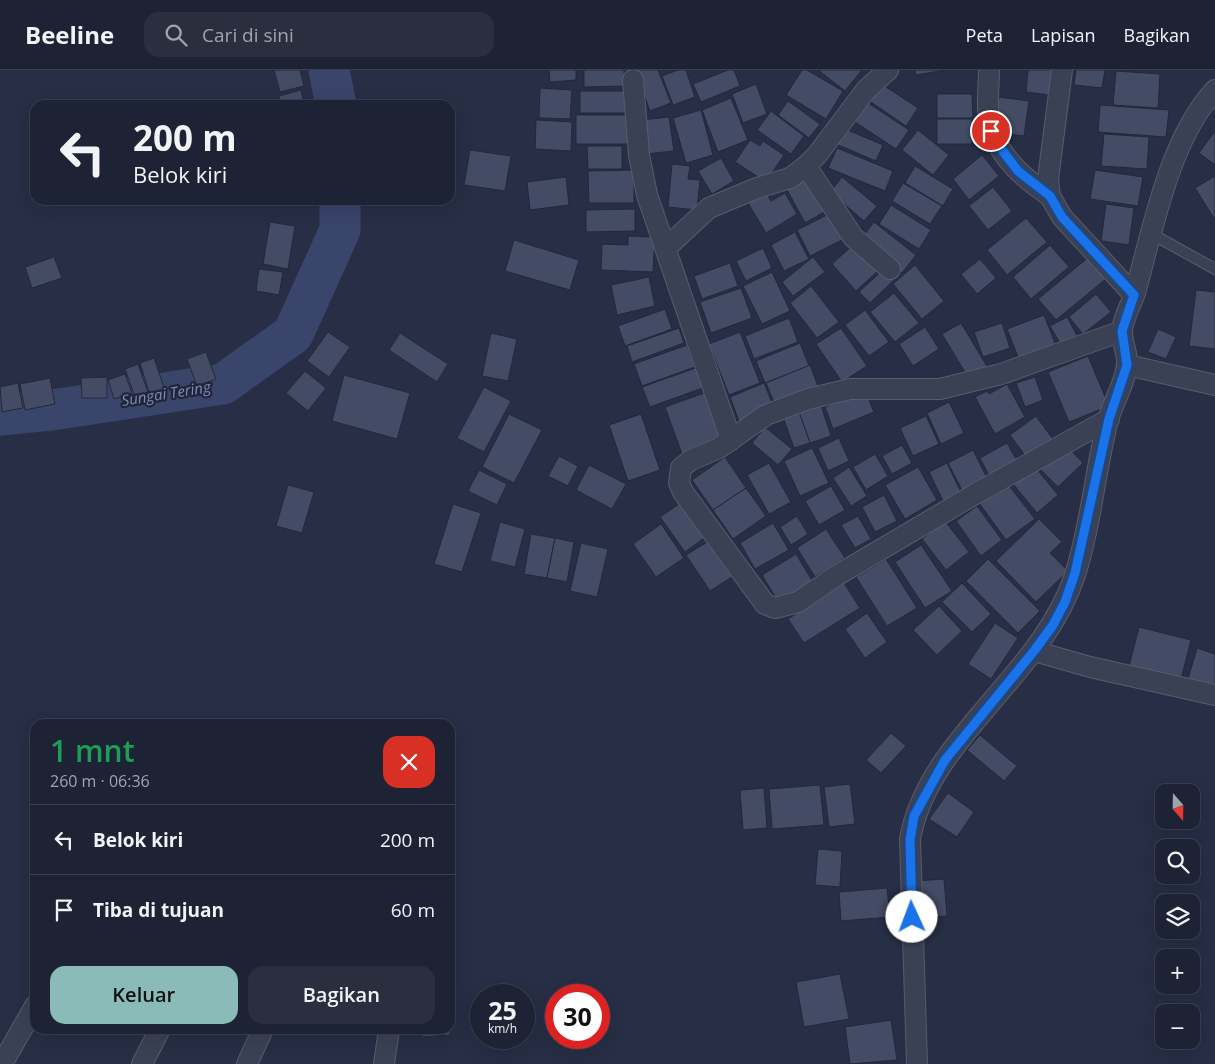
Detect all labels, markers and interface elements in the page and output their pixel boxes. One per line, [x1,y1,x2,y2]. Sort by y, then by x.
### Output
search box [144,12,494,57]
text: Beeline [25,18,114,51]
icon: search [162,21,190,49]
text: Cari di sini [202,22,294,48]
text: Peta [966,23,1003,47]
text: Lapisan [1031,23,1096,47]
text: Bagikan [1124,23,1190,47]
pin [970,110,1012,152]
text: 200 m [133,114,237,161]
icon: arrive [977,117,1005,145]
icon: left [50,120,115,185]
text: Belok kiri [133,159,227,189]
water label: Sungai Tering [120,376,213,410]
text: 1 mnt [50,730,135,771]
button: close [383,736,435,788]
text: 260 m · 06:36 [50,770,150,792]
north arrow [1155,784,1200,829]
map controls [1155,784,1200,1049]
icon: left [50,826,78,854]
text: Belok kiri [93,827,183,853]
text: 200 m [380,827,435,853]
button: search [1155,839,1200,884]
position arrow [885,890,937,942]
button: layers [1155,894,1200,939]
icon: arrive [50,896,78,924]
text: Tiba di tujuan [93,897,224,923]
text: 60 m [391,897,435,923]
button: + [1155,949,1200,994]
button: Keluar [50,966,238,1024]
button: Bagikan [248,966,435,1024]
speed limit sign: 30 [545,984,610,1049]
text: 25 [488,993,517,1027]
button: − [1155,1004,1200,1049]
text: km/h [488,1020,517,1037]

